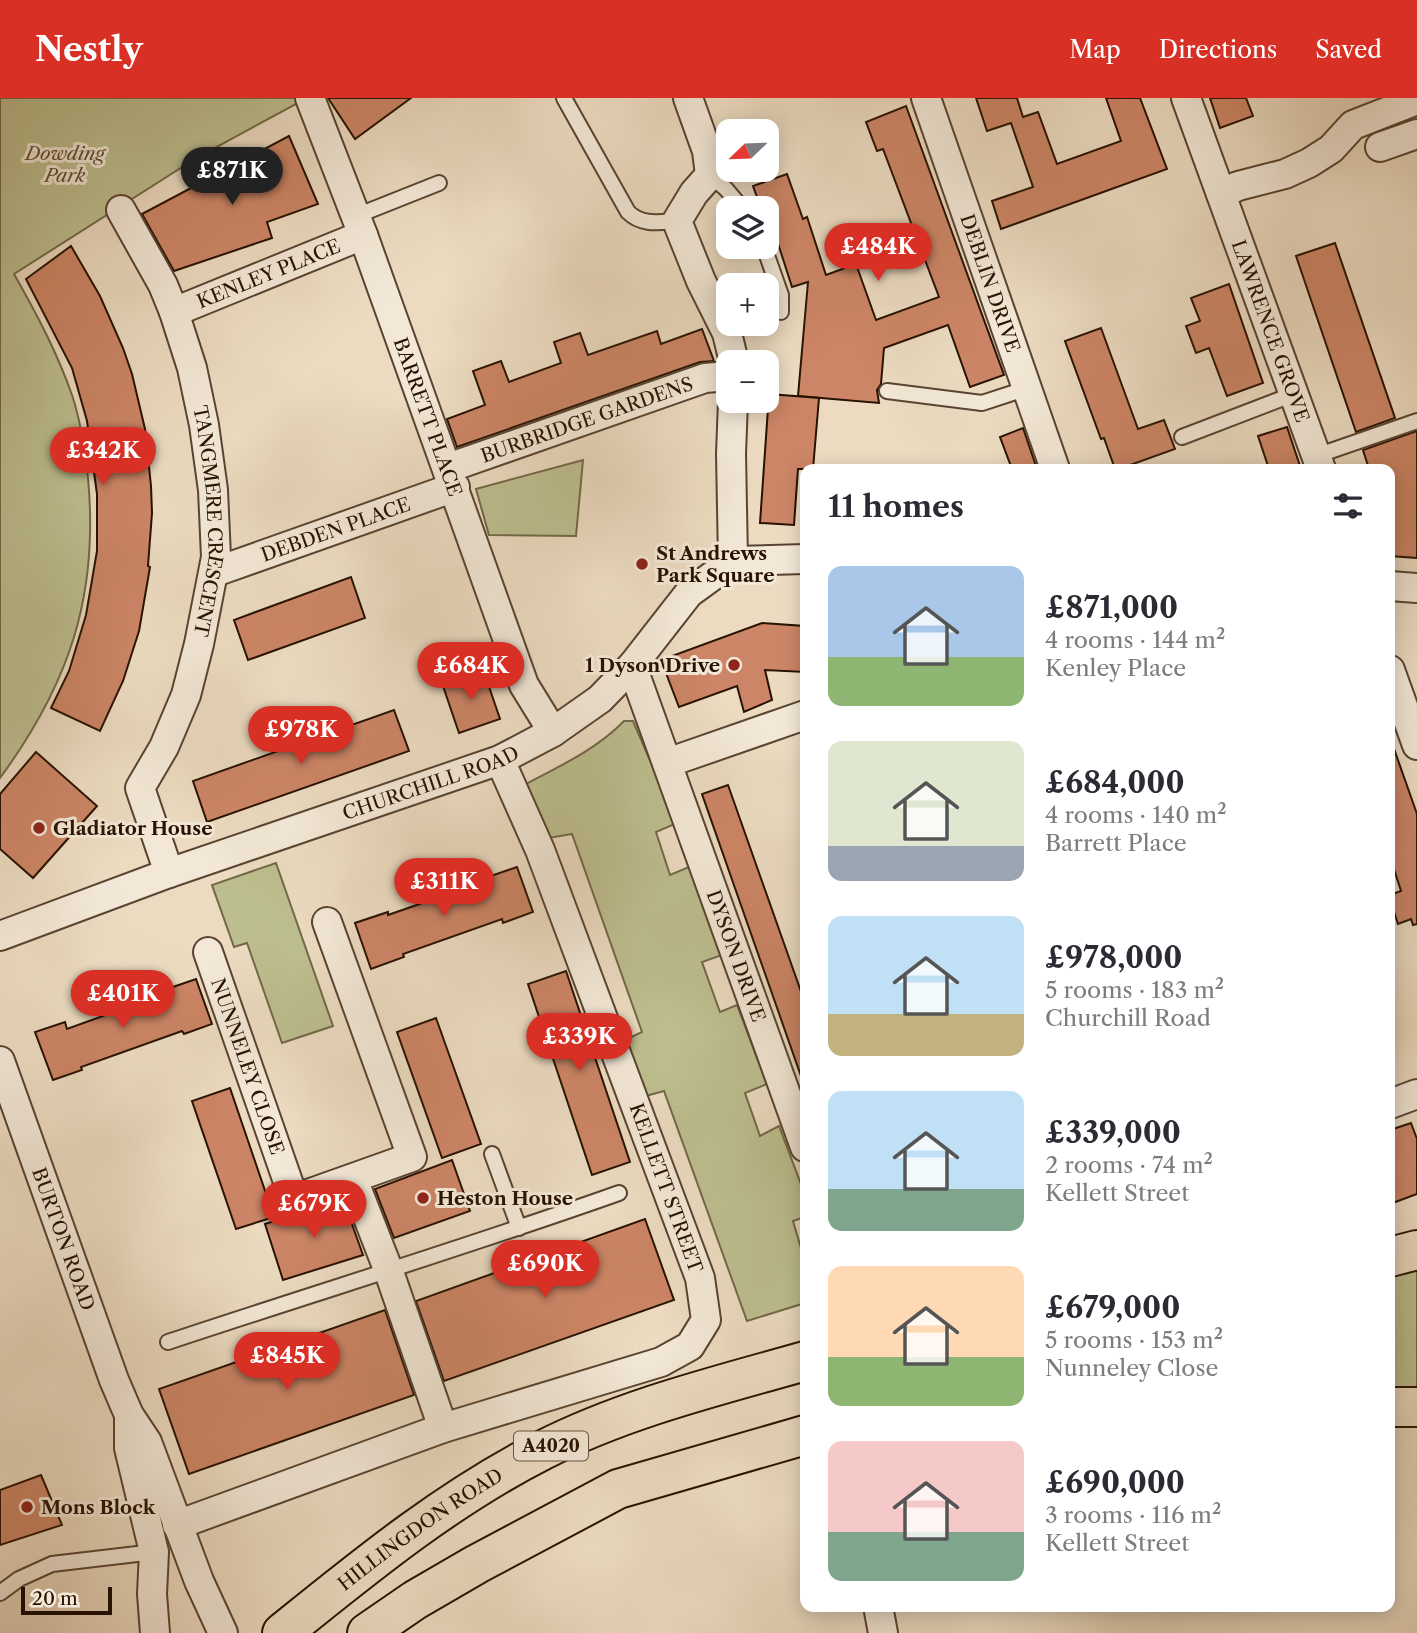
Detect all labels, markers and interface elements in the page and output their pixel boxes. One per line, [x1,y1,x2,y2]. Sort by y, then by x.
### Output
text: Nestly [35,29,143,70]
text: Map [1069,35,1121,64]
text: Directions [1159,35,1277,64]
text: Saved [1315,35,1382,64]
north arrow [716,119,779,182]
map controls [716,119,779,413]
park label: Dowding Park [23,142,107,187]
pin: £871K [183,148,281,207]
text: £871K [197,156,267,184]
button: layers [716,196,779,259]
street label: DEBLIN DRIVE [956,211,1025,355]
pin: £484K [829,223,927,283]
text: £484K [840,232,916,260]
street label: KENLEY PLACE [193,234,344,313]
street label: LAWRENCE GROVE [1227,237,1314,425]
button: + [716,273,779,336]
street label: BARRETT PLACE [389,334,467,499]
button: − [716,350,779,413]
street label: BURBRIDGE GARDENS [478,372,696,467]
street label: TANGMERE CRESCENT [189,403,228,639]
pin: £342K [54,428,152,487]
text: £342K [66,436,140,464]
icon: filters [1329,487,1367,525]
text: 11 homes [828,488,964,525]
street label: DEBDEN PLACE [258,492,413,566]
place label: St Andrews Park Square [656,542,775,587]
marker: St Andrews Park Square [634,556,650,572]
text: £871,000 [1045,589,1178,626]
icon: home [884,594,968,678]
text: 4 rooms · 144 m² [1045,626,1225,654]
pin: £684K [422,642,520,702]
text: £684K [433,651,509,679]
place label: 1 Dyson Drive [585,654,720,677]
text: Kenley Place [1045,654,1186,682]
marker: 1 Dyson Drive [726,657,742,673]
pin: £978K [252,706,350,766]
text: £978K [264,715,338,743]
street label: CHURCHILL ROAD [339,741,523,824]
text: £684,000 [1045,764,1185,801]
icon: home [884,769,968,853]
text: 4 rooms · 140 m² [1045,801,1227,829]
place label: Gladiator House [53,817,213,840]
marker: Gladiator House [31,820,47,836]
text: Barrett Place [1045,829,1187,857]
pin: £311K [395,858,493,918]
text: £311K [410,867,478,895]
street label: DYSON DRIVE [702,887,771,1025]
text: £978,000 [1045,939,1182,976]
icon: home [884,944,968,1028]
pin: £401K [74,970,172,1030]
street label: NUNNELEY CLOSE [206,975,289,1158]
text: 5 rooms · 183 m² [1045,976,1224,1004]
text: £401K [87,979,159,1007]
text: Churchill Road [1045,1004,1211,1032]
pin: £339K [530,1014,628,1073]
text: £339K [542,1022,616,1050]
street label: KELLETT STREET [625,1100,708,1277]
text: £339,000 [1045,1114,1181,1151]
icon: home [884,1119,968,1203]
text: 2 rooms · 74 m² [1045,1151,1213,1179]
street label: BURTON ROAD [27,1164,100,1314]
text: Kellett Street [1045,1179,1189,1207]
pin: £679K [265,1180,363,1240]
place label: Heston House [437,1187,573,1210]
text: £679K [277,1189,351,1217]
marker: Heston House [415,1190,431,1206]
pin: £690K [496,1240,594,1300]
text: £690K [507,1249,583,1277]
text: £679,000 [1045,1289,1180,1326]
icon: home [884,1294,968,1378]
text: 5 rooms · 153 m² [1045,1326,1223,1354]
pin: £845K [238,1332,336,1392]
text: £845K [250,1341,324,1369]
text: Nunneley Close [1045,1354,1218,1382]
road number: A4020 [514,1432,588,1461]
street label: HILLINGDON ROAD [333,1463,507,1595]
text: £690,000 [1045,1464,1185,1501]
icon: home [884,1469,968,1553]
place label: Mons Block [41,1496,156,1519]
marker: Mons Block [19,1499,35,1515]
text: 3 rooms · 116 m² [1045,1501,1221,1529]
text: Kellett Street [1045,1529,1189,1557]
scale bar [21,1584,112,1616]
text: 20 m [32,1587,78,1610]

